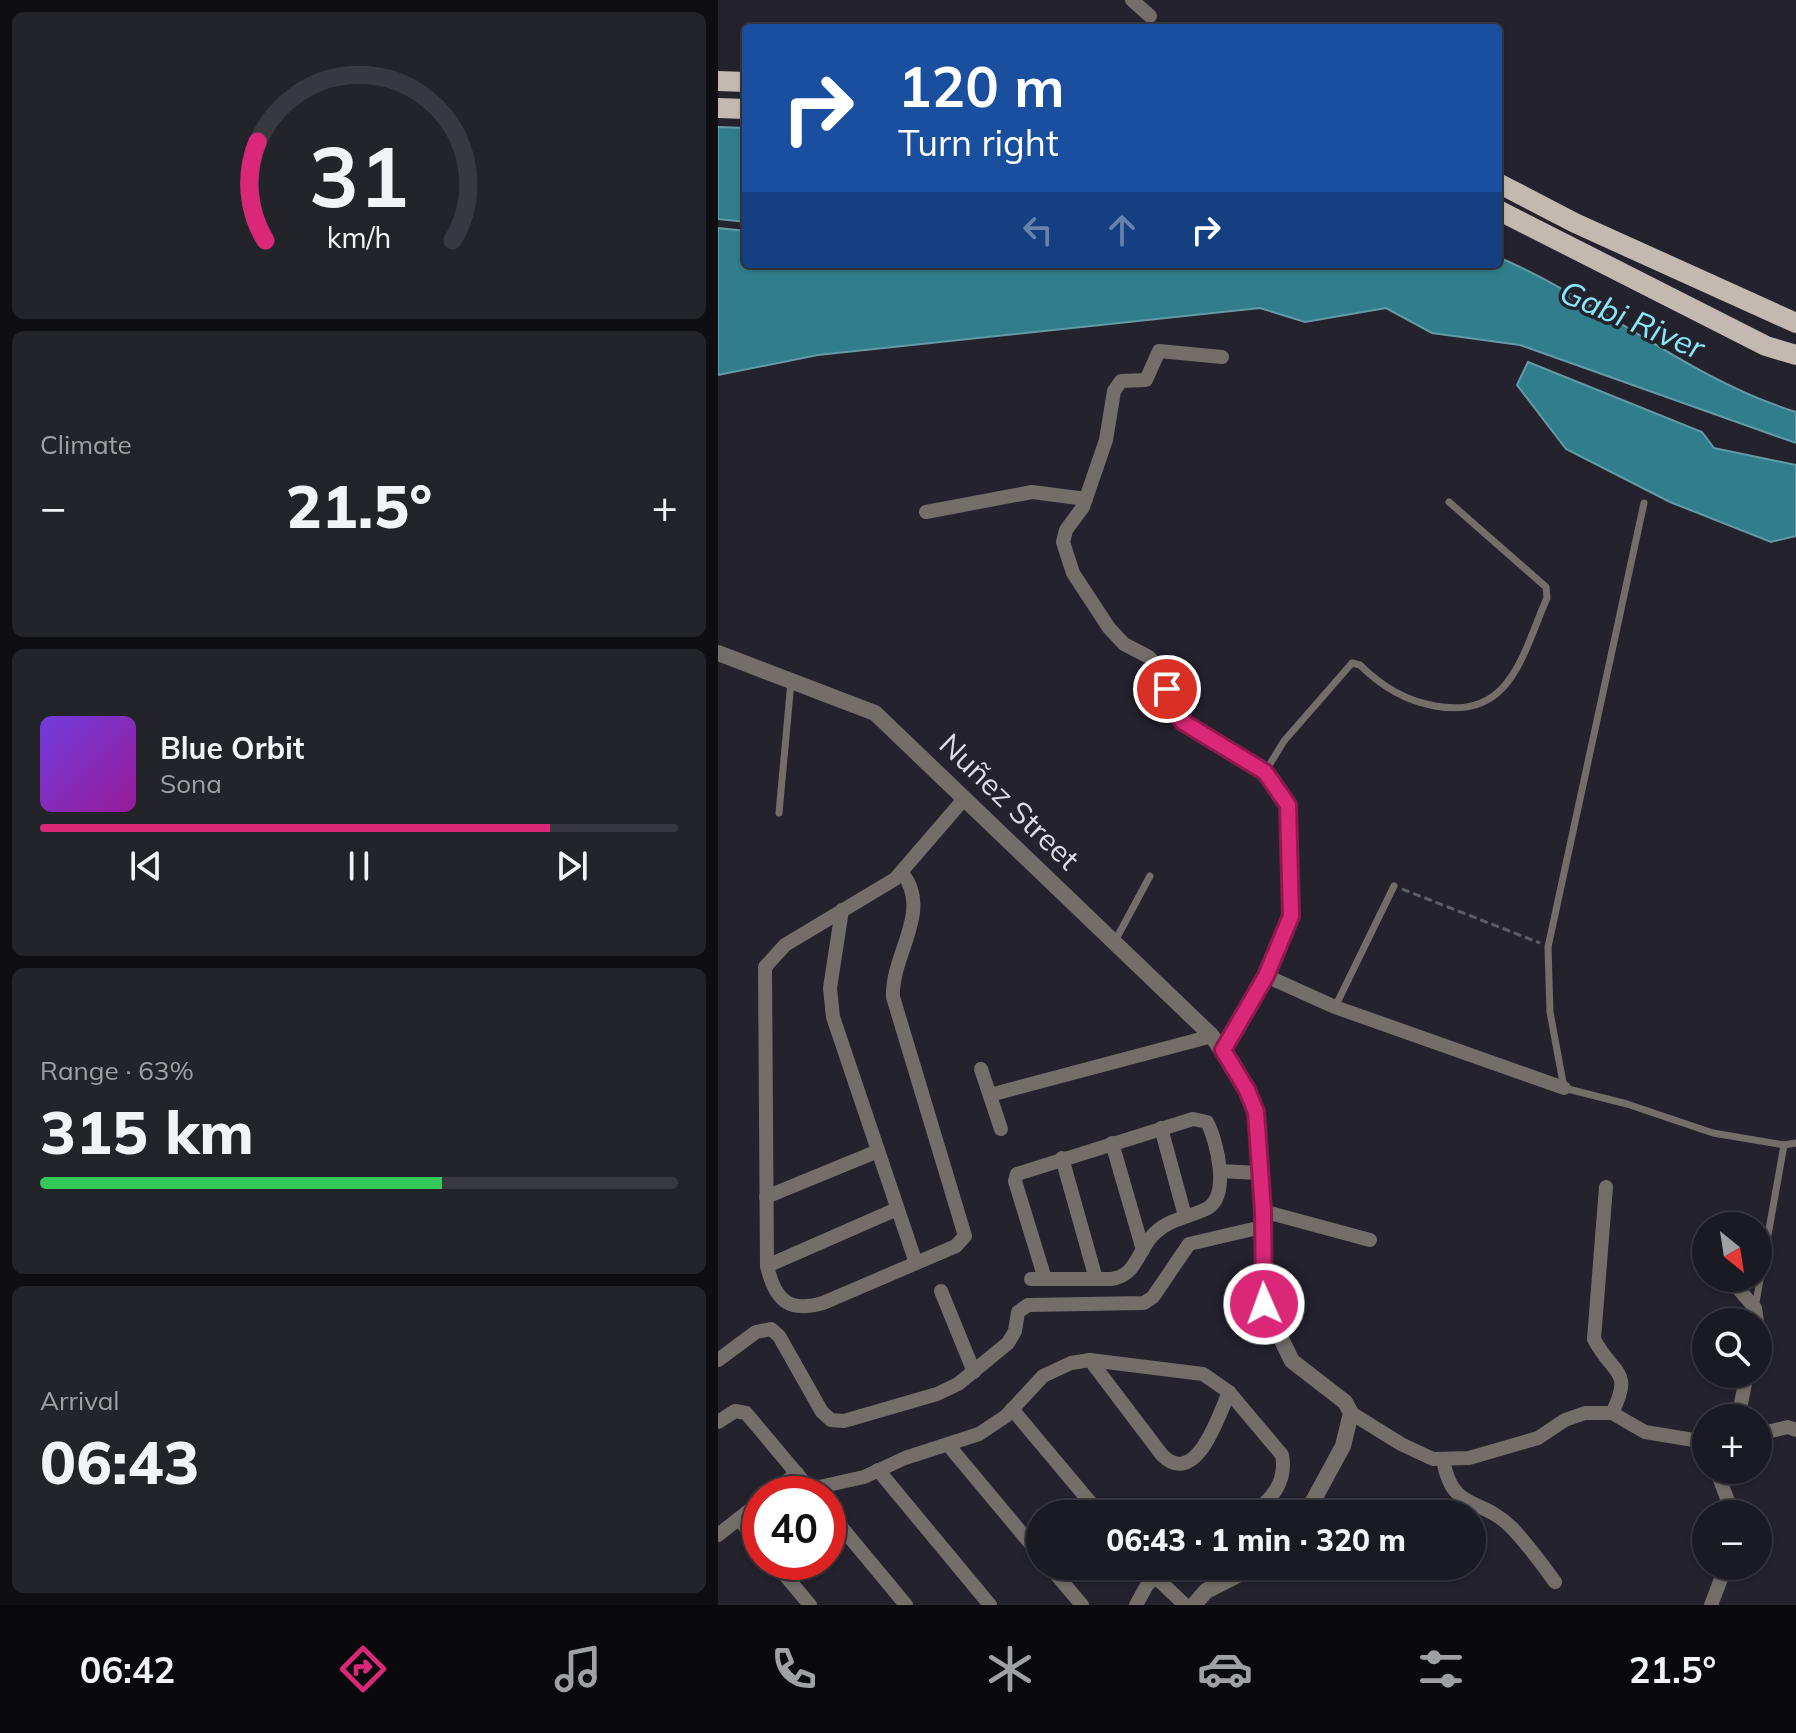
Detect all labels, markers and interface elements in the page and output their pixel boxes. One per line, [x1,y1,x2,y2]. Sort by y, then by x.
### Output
text: 120 m [898,51,1065,121]
icon: right [766,56,870,160]
text: Turn right [898,120,1059,165]
text: 31 [309,123,409,228]
icon: left [1016,208,1060,252]
icon: ahead [1100,208,1144,252]
icon: right [1184,208,1228,252]
text: km/h [327,219,391,255]
water label: Gabi River [1554,271,1712,368]
text: Climate [40,428,132,461]
text: 21.5° [286,468,432,543]
text: − [40,479,66,534]
text: + [652,479,678,534]
pin [1133,655,1201,723]
icon: arrive [1145,667,1189,711]
street label: Nuñez Street [932,725,1088,877]
text: Blue Orbit [160,729,304,767]
text: Sona [160,767,222,800]
icon: previous [124,844,168,888]
icon: pause [337,844,381,888]
icon: next [550,844,594,888]
text: Range · 63% [40,1054,194,1087]
text: 315 km [40,1094,254,1169]
north arrow [1692,1212,1772,1292]
map controls [1692,1212,1772,1580]
position arrow [1222,1262,1306,1346]
button: search [1692,1308,1772,1388]
text: Arrival [40,1384,120,1417]
button: + [1692,1404,1772,1484]
text: 06:43 [40,1424,200,1499]
speed limit sign: 40 [742,1476,846,1580]
button: − [1692,1500,1772,1580]
text: 06:43 · 1 min · 320 m [1106,1521,1406,1559]
icon: directions [335,1641,391,1697]
icon: music [550,1641,606,1697]
icon: phone [766,1641,822,1697]
icon: climate [982,1641,1038,1697]
icon: car [1197,1641,1253,1697]
icon: filters [1413,1641,1469,1697]
text: 06:42 [80,1647,175,1692]
text: 21.5° [1629,1647,1716,1692]

